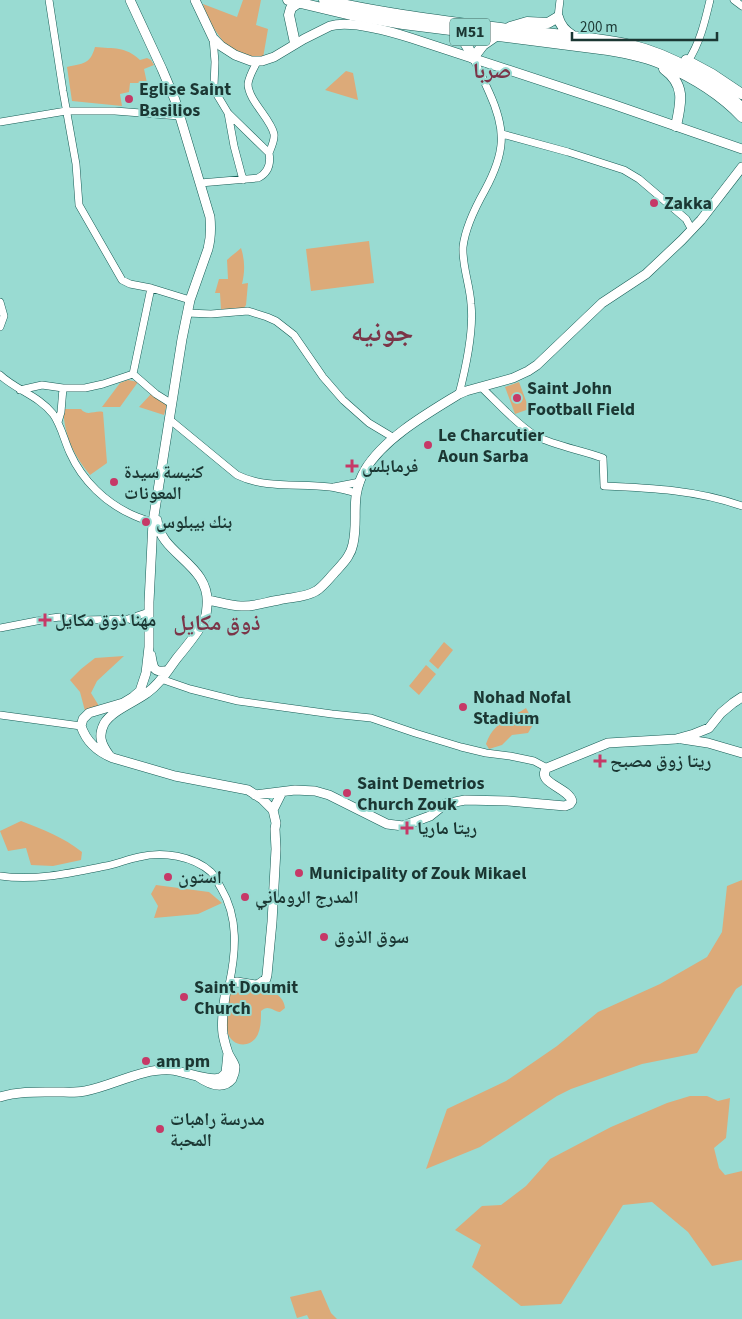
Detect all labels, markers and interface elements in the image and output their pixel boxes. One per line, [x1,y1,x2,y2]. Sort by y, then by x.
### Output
scale bar [572,10,717,42]
text: 200 m [580,17,618,38]
road number: M51 [450,18,490,46]
district label: صربا [473,55,511,87]
place label: Eglise Saint Basilios [139,77,231,123]
marker: Eglise Saint Basilios [123,93,135,105]
place label: Zakka [664,191,712,216]
marker: Zakka [648,197,660,209]
district label: جونيه [351,312,413,352]
place label: Saint John Football Field [527,376,635,422]
marker: Saint John Football Field [511,392,523,404]
place label: Le Charcutier Aoun Sarba [437,423,545,469]
marker: Le Charcutier Aoun Sarba [422,439,434,451]
place label: فرمابلس [362,454,419,479]
place label: كنيسة سيدة المعونات [124,460,204,506]
marker: فرمابلس [346,460,358,472]
marker: كنيسة سيدة المعونات [108,476,120,488]
place label: بنك بيبلوس [156,510,232,535]
marker: بنك بيبلوس [140,516,152,528]
district label: ذوق مكايل [173,607,261,639]
place label: مهنا ذوق مكايل [55,608,156,633]
marker: مهنا ذوق مكايل [39,614,51,626]
place label: Nohad Nofal Stadium [473,685,571,731]
marker: Nohad Nofal Stadium [457,701,469,713]
place label: ريتا زوق مصبح [610,749,712,774]
marker: ريتا زوق مصبح [594,755,606,767]
place label: Saint Demetrios Church Zouk [357,771,485,817]
marker: Saint Demetrios Church Zouk [341,787,353,799]
place label: ريتا ماريا [417,816,477,841]
marker: ريتا ماريا [401,822,413,834]
place label: Municipality of Zouk Mikael [309,861,526,886]
place label: استون [178,865,222,890]
marker: Municipality of Zouk Mikael [293,867,305,879]
marker: استون [162,871,174,883]
place label: المدرج الروماني [255,885,359,911]
marker: المدرج الروماني [239,891,251,903]
place label: سوق الذوق [334,925,409,950]
marker: سوق الذوق [318,931,330,943]
place label: Saint Doumit Church [194,975,298,1021]
marker: Saint Doumit Church [178,991,190,1003]
place label: am pm [156,1049,210,1074]
marker: am pm [140,1055,152,1067]
place label: مدرسة راهبات المحبة [170,1107,265,1153]
marker: مدرسة راهبات المحبة [154,1123,166,1135]

